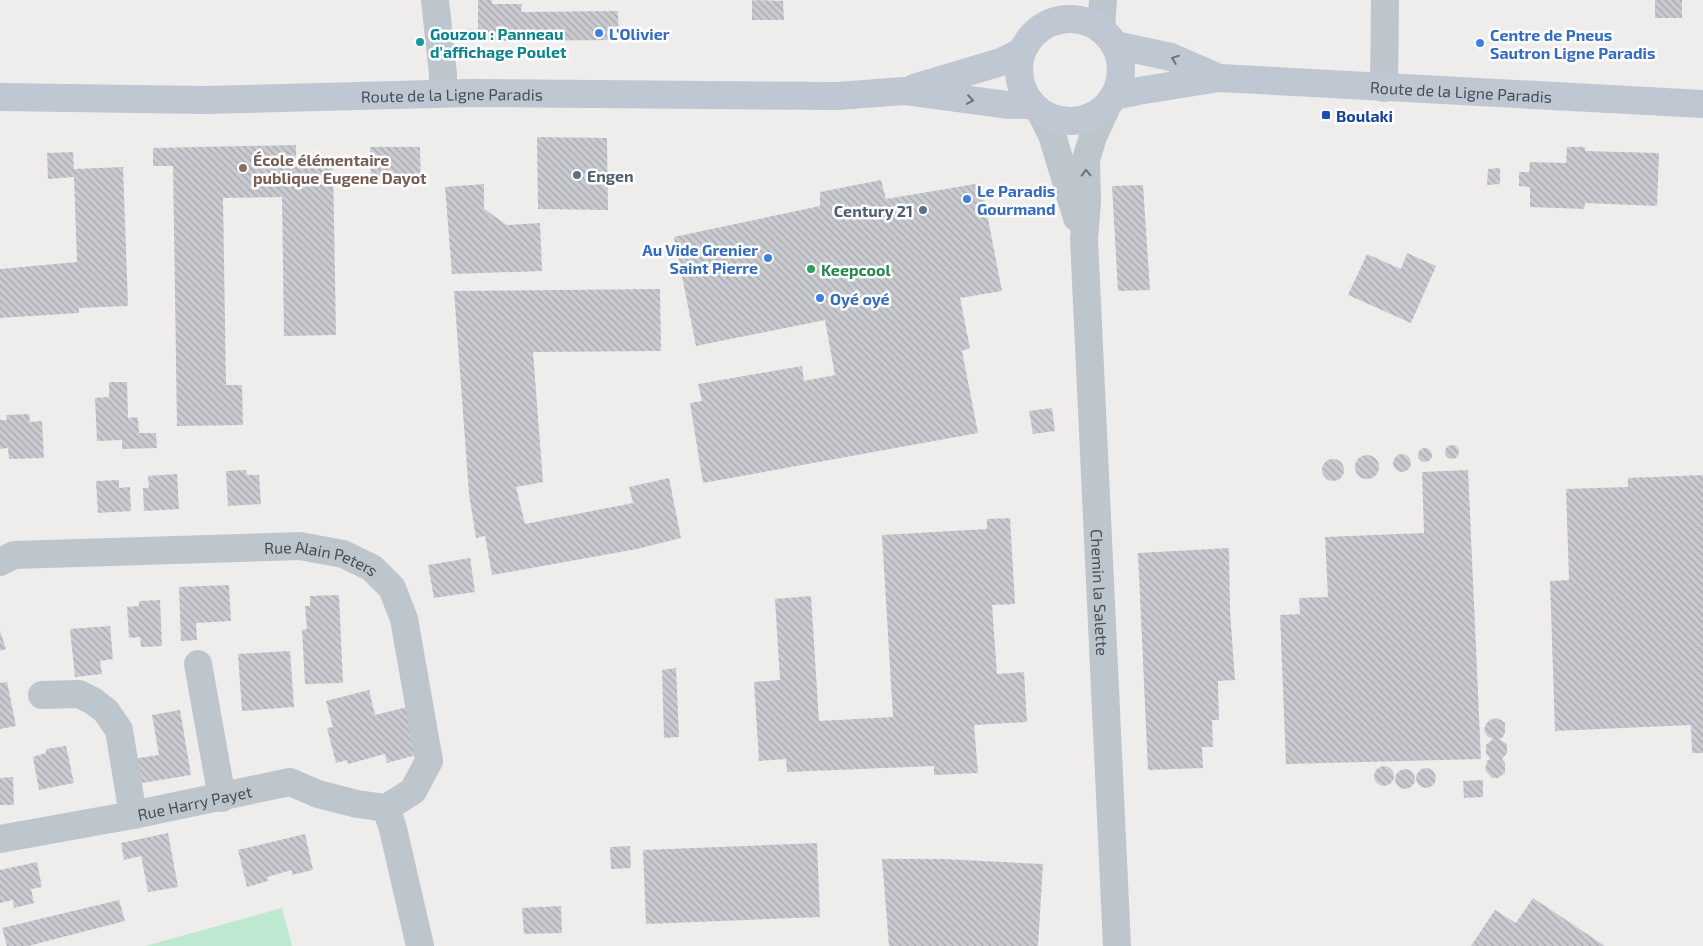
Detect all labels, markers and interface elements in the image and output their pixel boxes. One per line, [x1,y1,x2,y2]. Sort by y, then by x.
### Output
place label: Gouzou : Panneau d'affichage Poulet [430,24,567,61]
place label: L'Olivier [609,24,670,43]
place label: Centre de Pneus Sautron Ligne Paradis [1490,25,1655,62]
marker: L'Olivier [593,27,605,39]
marker: Gouzou : Panneau d'affichage Poulet [414,36,426,48]
marker: Centre de Pneus Sautron Ligne Paradis [1474,37,1486,49]
one-way arrow [1171,55,1180,65]
street label: Route de la Ligne Paradis [1370,77,1553,105]
street label: Route de la Ligne Paradis [361,83,543,105]
one-way arrow [966,94,974,105]
place label: Boulaki [1336,106,1393,125]
marker: Boulaki [1320,109,1332,121]
place label: École élémentaire publique Eugene Dayot [253,150,427,188]
marker: École élémentaire publique Eugene Dayot [237,162,249,174]
place label: Engen [587,166,634,185]
one-way arrow [1081,168,1091,176]
marker: Engen [571,169,583,181]
place label: Le Paradis Gourmand [977,181,1056,218]
marker: Le Paradis Gourmand [961,193,973,205]
place label: Century 21 [834,201,913,221]
marker: Century 21 [917,204,929,216]
place label: Au Vide Grenier Saint Pierre [642,240,758,277]
marker: Au Vide Grenier Saint Pierre [762,252,774,264]
place label: Keepcool [821,260,891,279]
marker: Keepcool [805,263,817,275]
place label: Oyé oyé [830,289,890,309]
marker: Oyé oyé [814,292,826,304]
street label: Chemin la Salette [1088,529,1113,656]
street label: Rue Alain Peters [264,536,383,579]
street label: Rue Harry Payet [136,781,253,823]

